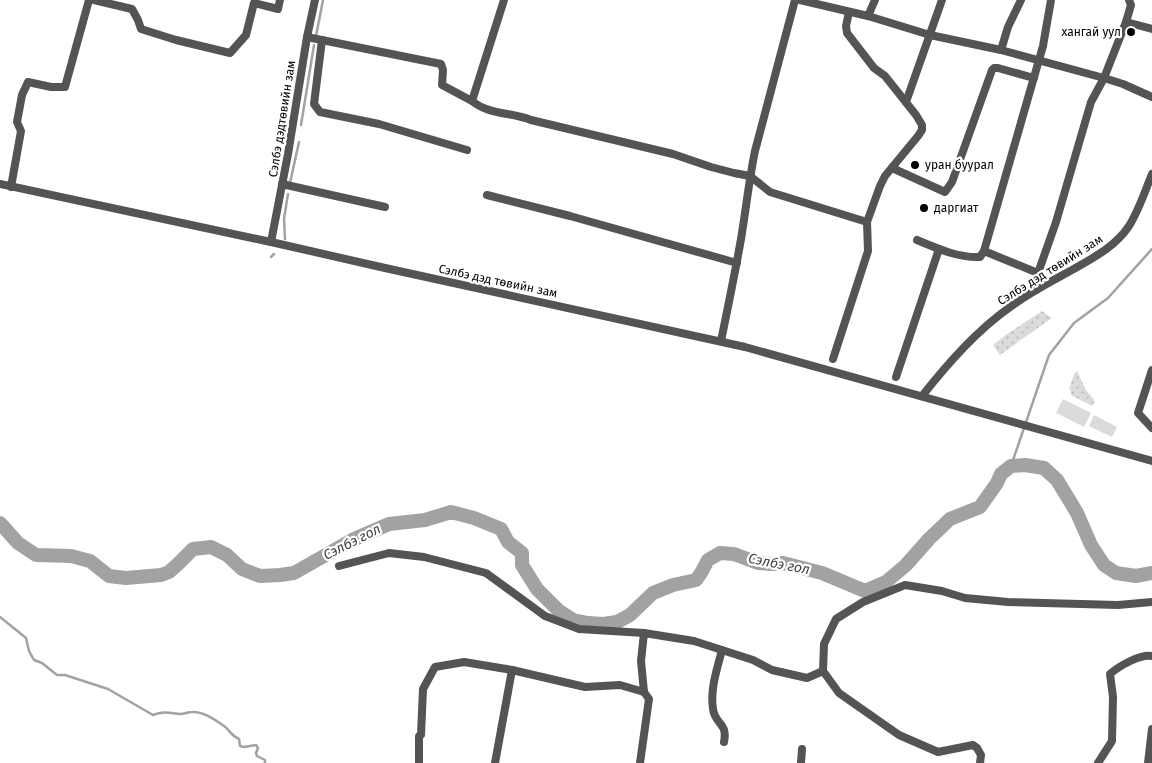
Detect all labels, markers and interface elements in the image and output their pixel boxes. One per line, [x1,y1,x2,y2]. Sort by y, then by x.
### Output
place label: хангай уул [1062,25,1121,39]
marker: хангай уул [1125,26,1137,38]
street label: Сэлбэ дэдтөвийн зам [266,60,298,178]
place label: уран буурал [925,158,994,172]
marker: уран буурал [909,159,921,171]
place label: даргиат [934,201,979,215]
marker: даргиат [918,202,930,214]
street label: Сэлбэ дэд төвийн зам [995,232,1105,308]
street label: Сэлбэ дэд төвийн зам [437,262,559,300]
water label: Сэлбэ гол [320,520,384,564]
water label: Сэлбэ гол [747,550,811,578]

